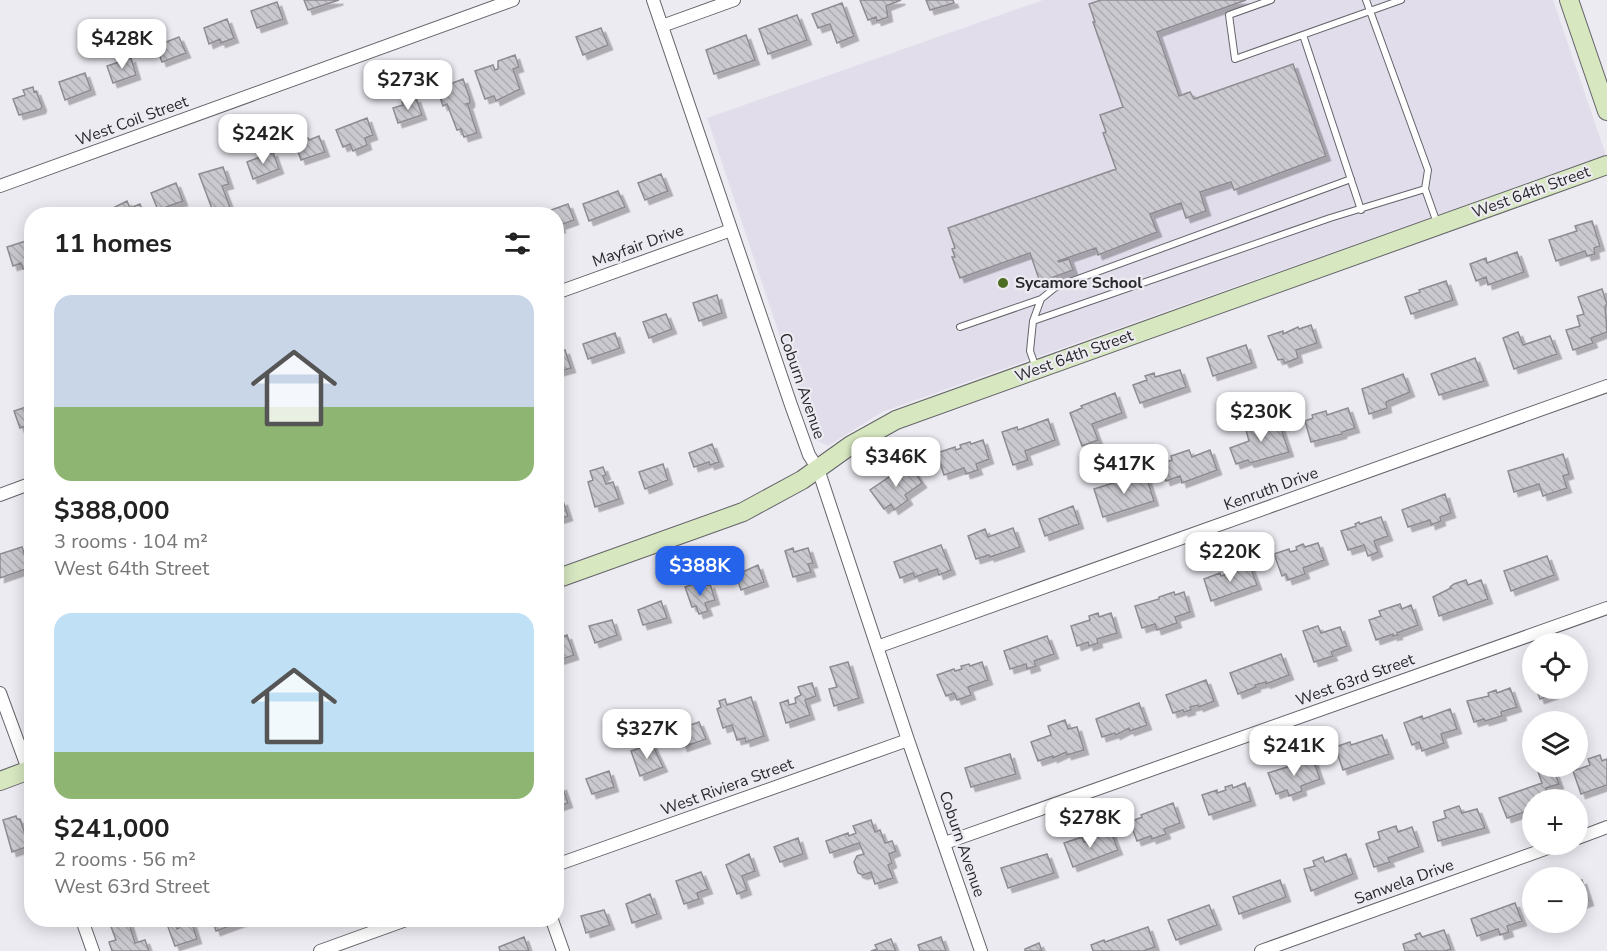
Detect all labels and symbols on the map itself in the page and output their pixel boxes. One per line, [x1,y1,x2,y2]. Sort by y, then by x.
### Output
pin: $428K [80,19,164,70]
pin: $273K [366,60,450,111]
street label: West Coil Street [73,90,191,151]
pin: $242K [221,114,305,165]
street label: West 64th Street [1469,160,1593,224]
street label: Mayfair Drive [589,219,687,273]
place label: Sycamore School [1015,272,1142,294]
marker: Sycamore School [996,276,1010,290]
street label: West 64th Street [1012,324,1136,388]
street label: Coburn Avenue [774,330,830,442]
pin: $230K [1219,392,1303,443]
pin: $346K [854,437,938,488]
pin: $417K [1082,444,1166,495]
street label: Kenruth Drive [1221,462,1321,516]
pin: $220K [1188,532,1272,583]
pin: $388K [658,546,742,597]
street label: West 63rd Street [1293,648,1418,712]
pin: $327K [605,709,689,760]
pin: $241K [1252,726,1336,777]
street label: West Riviera Street [658,753,797,821]
street label: Coburn Avenue [934,788,990,900]
pin: $278K [1048,798,1132,849]
street label: Sanwela Drive [1351,854,1457,910]

